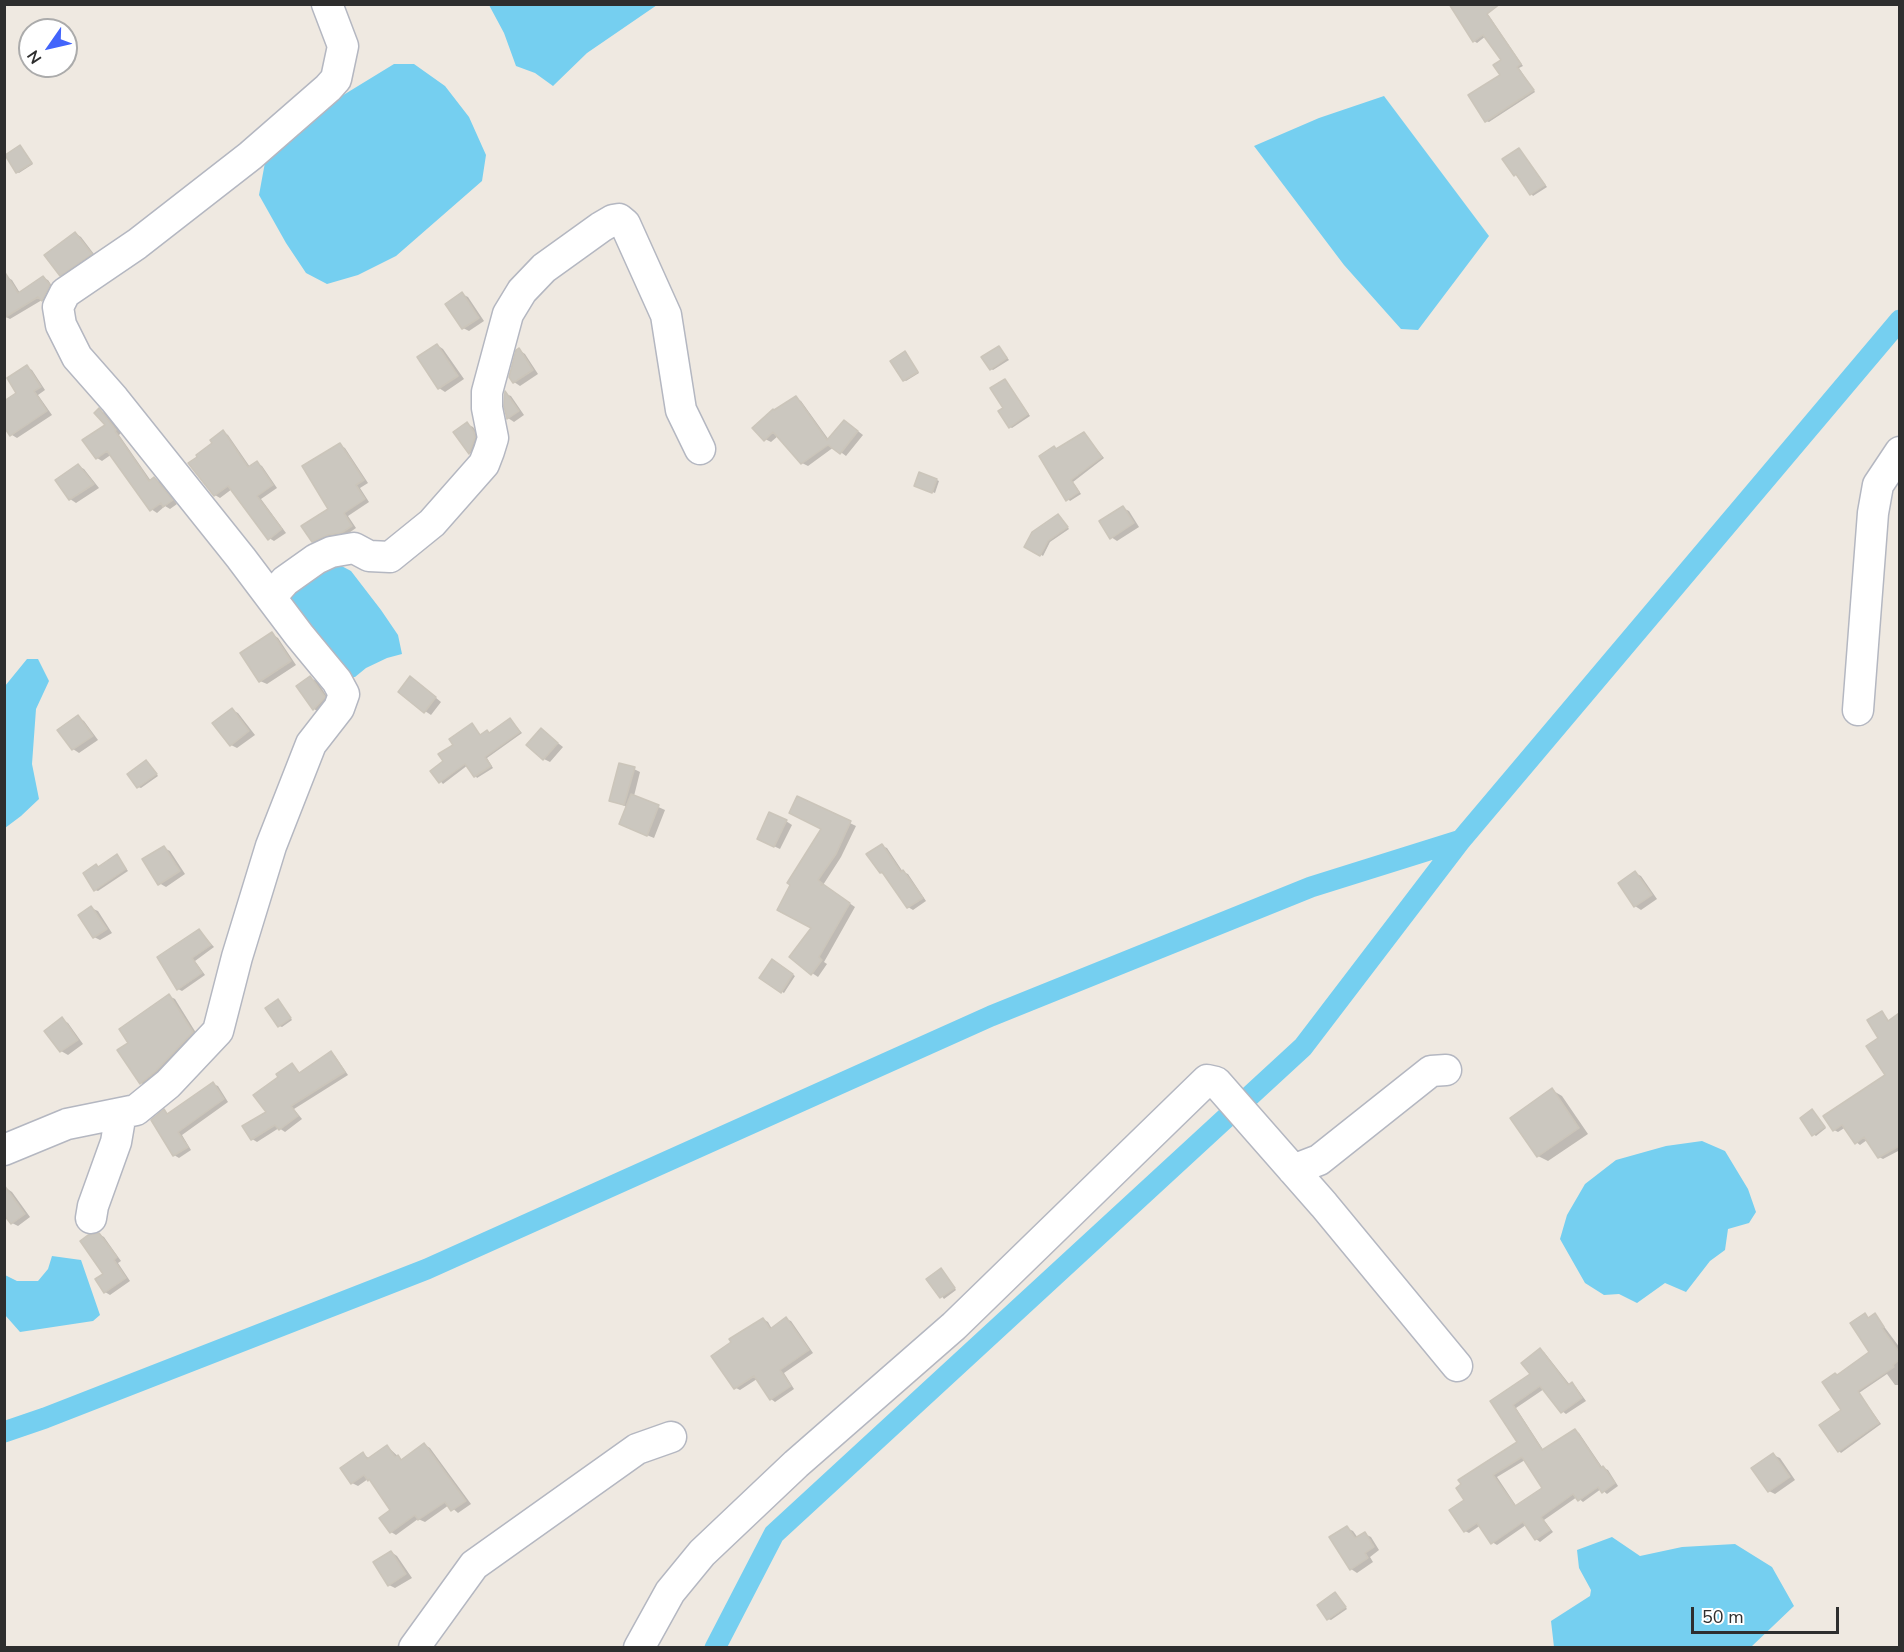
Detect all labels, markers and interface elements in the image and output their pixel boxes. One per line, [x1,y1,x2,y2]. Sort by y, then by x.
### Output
north arrow [18,18,78,78]
text: N [22,46,47,68]
scale bar [1694,1595,1842,1633]
text: 50 m [1702,1605,1744,1629]

